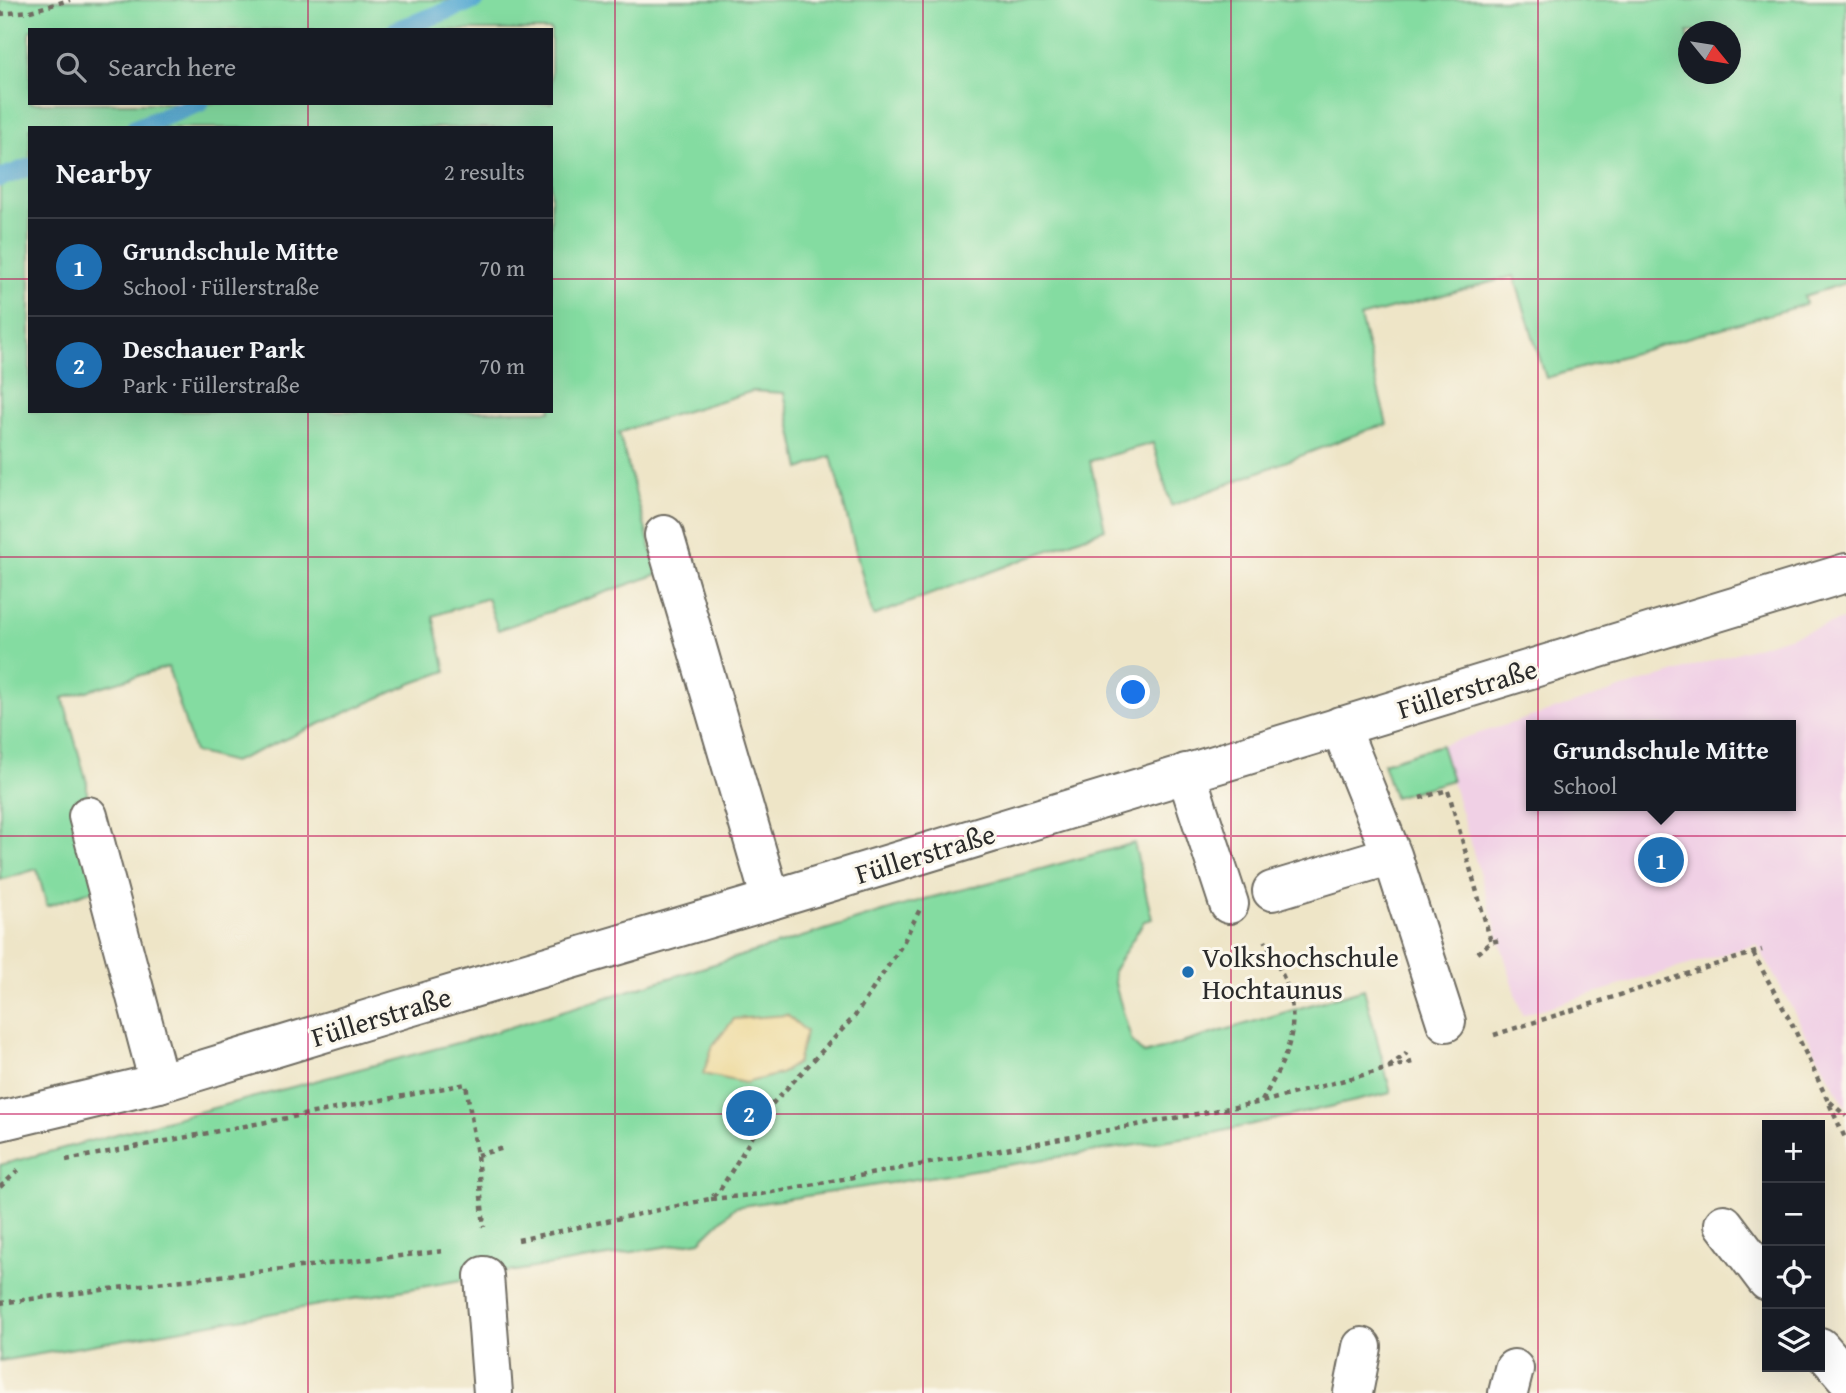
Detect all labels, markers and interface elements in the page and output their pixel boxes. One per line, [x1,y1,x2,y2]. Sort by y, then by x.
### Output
north arrow [1678,21,1741,84]
search box [28,28,553,105]
text: Search here [108,47,236,86]
icon: search [52,48,90,86]
text: Nearby [56,150,152,194]
text: 2 results [444,155,525,188]
text: Grundschule Mitte [123,231,338,270]
text: 1 [73,251,85,284]
text: 70 m [479,251,525,284]
text: School · Füllerstraße [123,270,319,303]
text: Deschauer Park [123,329,305,368]
text: 2 [73,349,85,382]
text: 70 m [479,349,525,382]
text: Park · Füllerstraße [123,368,300,401]
street label: Füllerstraße [1392,647,1542,729]
your location [1116,675,1150,709]
popup [1526,720,1796,811]
text: Grundschule Mitte [1553,730,1769,769]
text: School [1553,769,1617,802]
street label: Füllerstraße [850,812,1000,894]
pin: 1 [1638,834,1684,886]
place label: Volkshochschule Hochtaunus [1202,936,1399,1009]
marker: Volkshochschule Hochtaunus [1180,964,1196,980]
street label: Füllerstraße [306,975,456,1057]
pin: 2 [726,1087,772,1139]
map controls [1762,1120,1825,1372]
button: + [1762,1120,1825,1183]
button: − [1762,1183,1825,1246]
button: locate [1762,1246,1825,1309]
button: layers [1762,1309,1825,1372]

